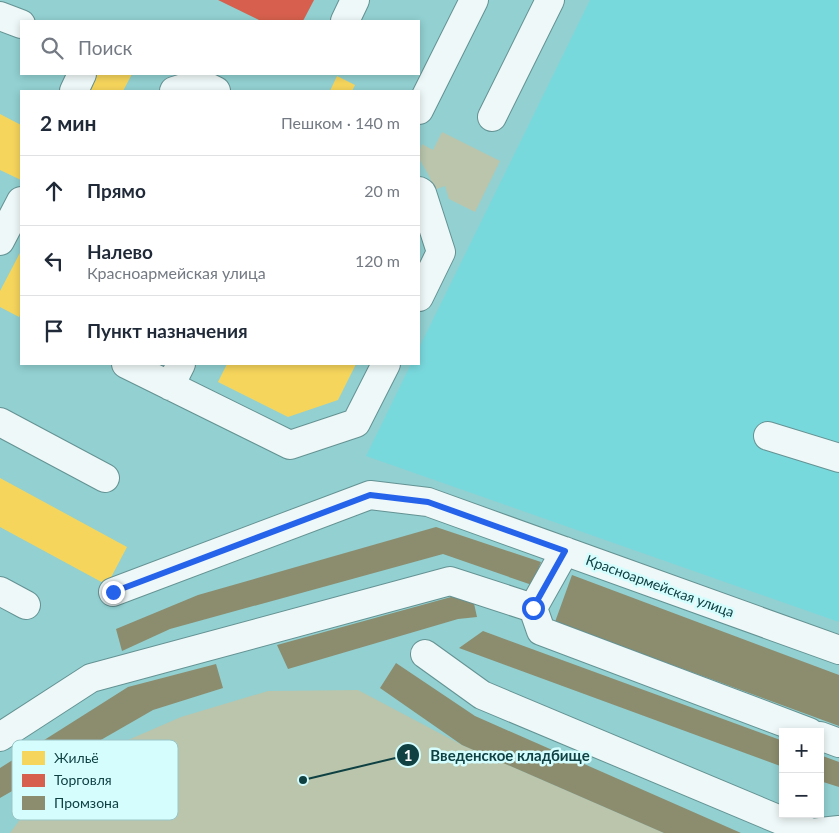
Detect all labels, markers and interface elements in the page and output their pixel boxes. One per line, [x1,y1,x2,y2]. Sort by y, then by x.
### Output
search box [20,20,420,75]
icon: search [38,34,66,62]
text: Поиск [78,36,132,59]
text: 2 мин [40,110,97,135]
text: Пешком · 140 m [281,113,400,132]
icon: ahead [40,177,68,205]
text: Прямо [87,179,146,202]
text: 20 m [364,181,400,200]
text: Налево [87,240,153,263]
icon: left [40,247,68,275]
text: 120 m [355,251,400,270]
text: Красноармейская улица [87,263,266,282]
icon: arrive [40,317,68,345]
text: Пункт назначения [87,319,248,342]
street label: Красноармейская улица [584,551,737,620]
route end [102,581,125,604]
route start [522,597,545,620]
map controls [779,728,824,818]
button: + [779,728,824,773]
legend [12,740,178,820]
callout: Введенское кладбище [395,740,600,770]
text: 1 [404,746,412,764]
text: Введенское кладбище [430,746,590,764]
text: Жильё [54,749,99,766]
text: Торговля [54,771,112,788]
button: − [779,773,824,818]
text: Промзона [54,794,119,811]

